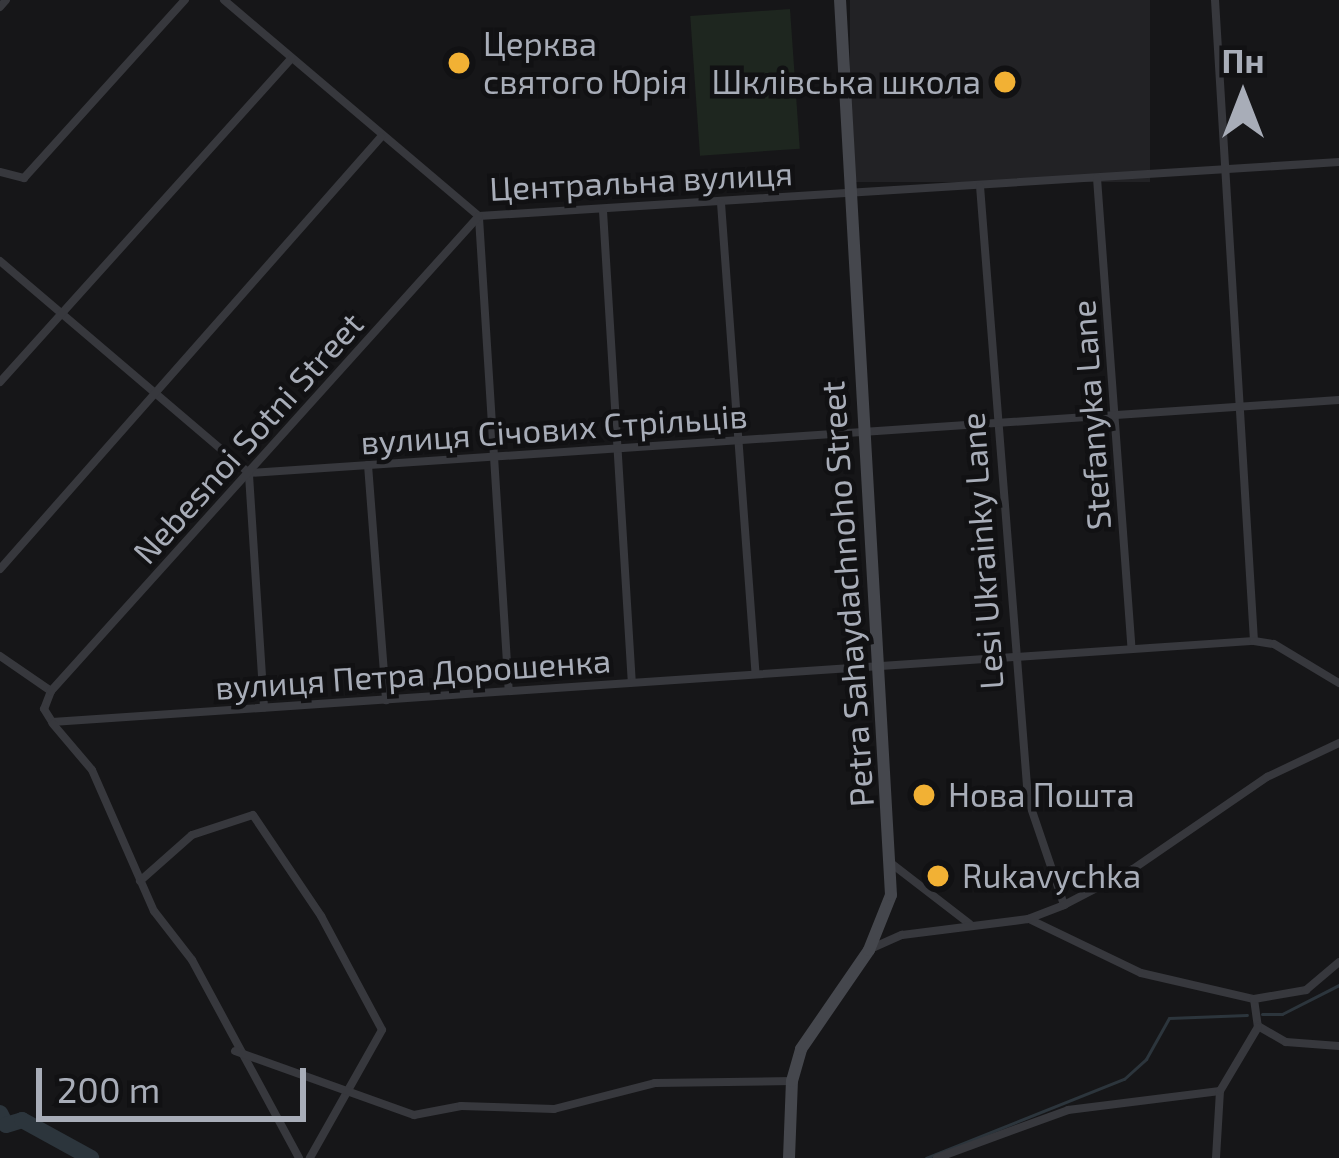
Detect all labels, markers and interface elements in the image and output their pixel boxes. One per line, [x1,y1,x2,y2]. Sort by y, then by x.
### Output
place label: Церква святого Юрія [483,24,687,102]
north arrow [1183,36,1303,156]
text: Пн [1222,40,1264,80]
marker: Церква святого Юрія [446,50,472,76]
place label: Шклівська школа [712,62,981,102]
marker: Шклівська школа [992,69,1018,95]
street label: Центральна вулиця [488,153,794,209]
street label: Stefanyka Lane [1063,299,1119,531]
street label: Nebesnoi Sotni Street [125,304,371,572]
street label: Petra Sahaydachnoho Street [812,380,882,808]
street label: вулиця Січових Стрільців [359,396,749,462]
street label: Lesi Ukrainky Lane [953,411,1011,691]
street label: вулиця Петра Дорошенка [214,640,612,708]
place label: Нова Пошта [948,775,1135,815]
marker: Нова Пошта [911,782,937,808]
place label: Rukavychka [962,856,1141,896]
marker: Rukavychka [925,863,951,889]
scale bar [42,1044,312,1118]
text: 200 m [57,1067,160,1110]

